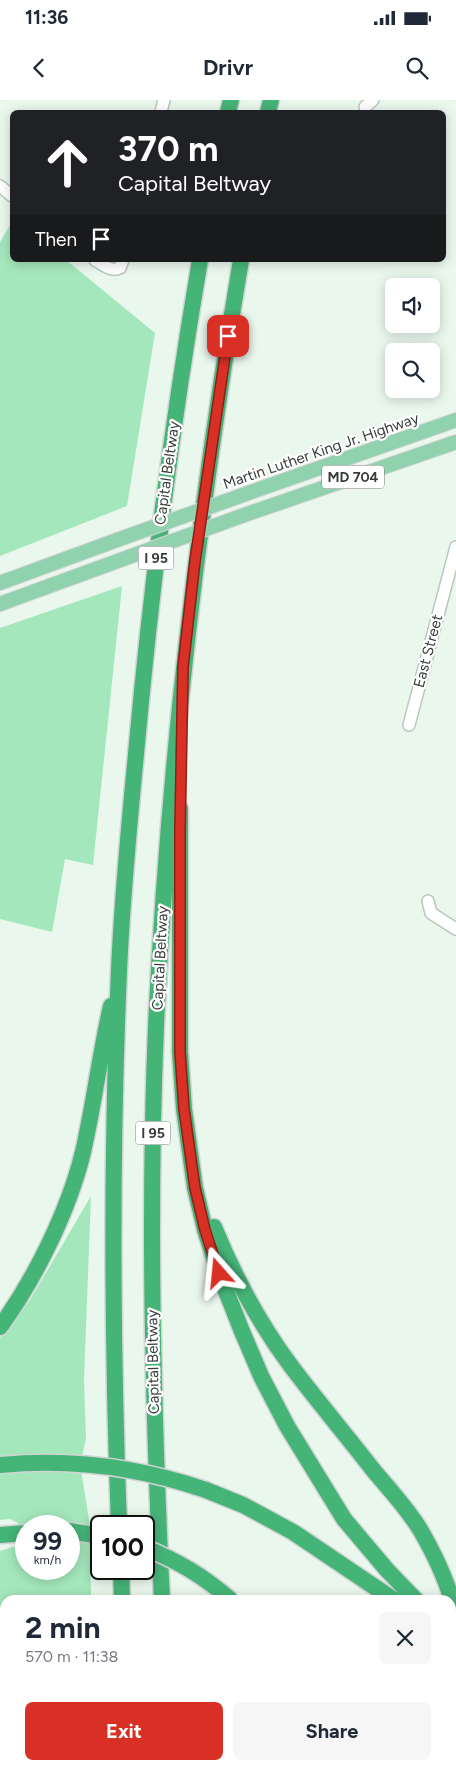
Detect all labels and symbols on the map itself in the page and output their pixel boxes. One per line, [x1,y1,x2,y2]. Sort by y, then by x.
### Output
pin [207,315,249,357]
street label: Martin Luther King Jr. Highway [221,409,421,493]
street label: Capital Beltway [151,420,183,526]
road number: MD 704 [322,466,384,488]
road number: I 95 [138,546,174,569]
street label: East Street [410,612,446,690]
street label: Capital Beltway [148,905,172,1011]
road number: I 95 [136,1121,170,1144]
position arrow [192,1246,244,1298]
street label: Capital Beltway [143,1310,163,1414]
speed limit sign: 100 [90,1515,155,1580]

